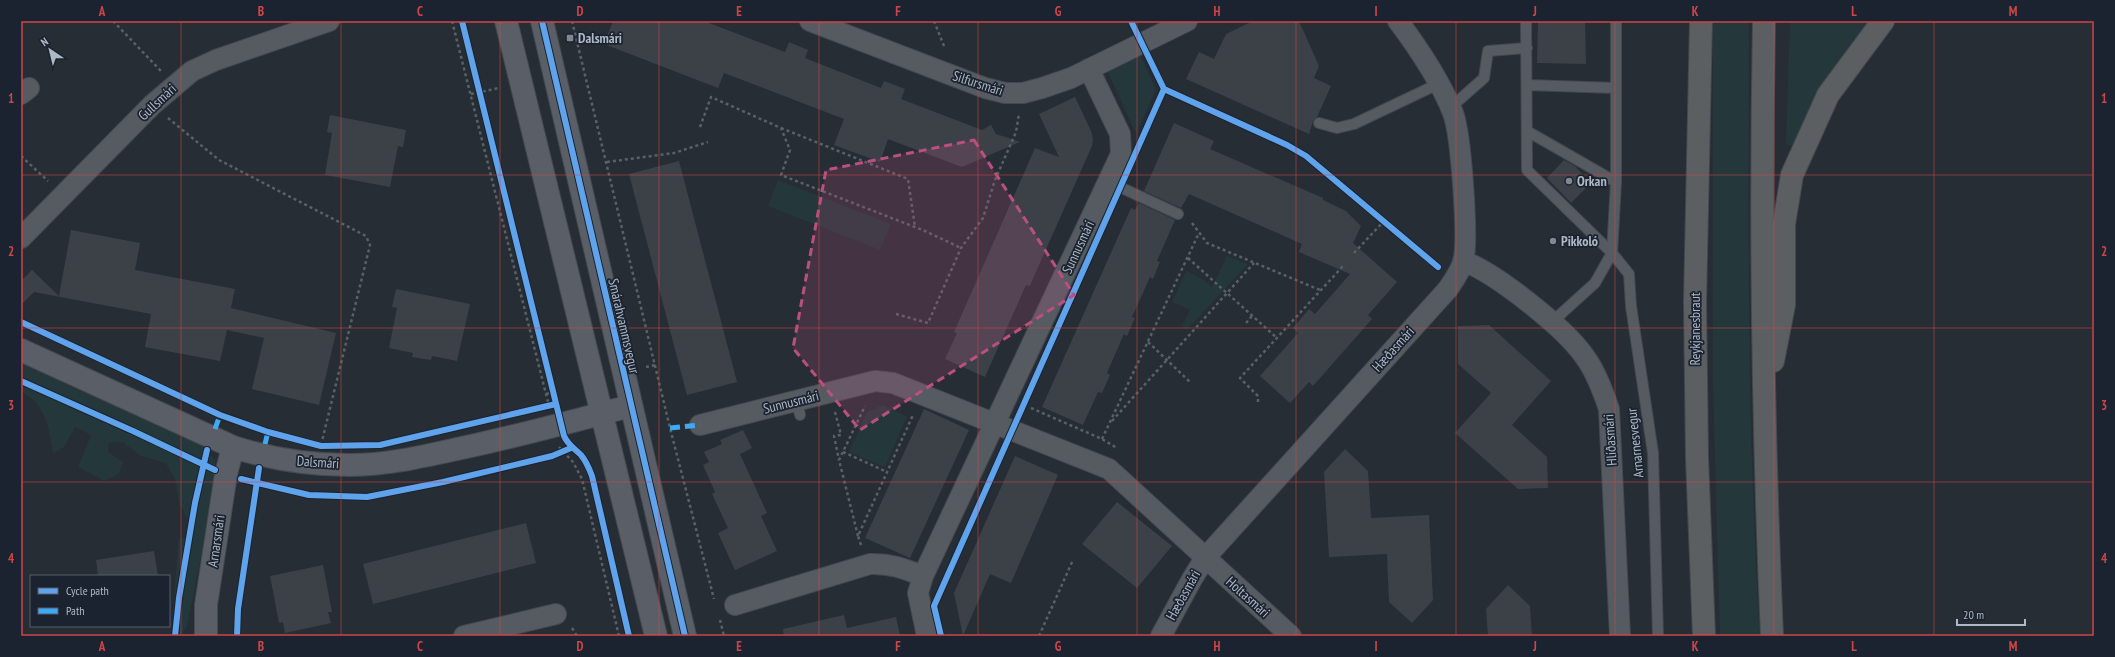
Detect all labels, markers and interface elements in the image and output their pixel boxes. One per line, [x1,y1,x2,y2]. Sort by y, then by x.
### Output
text: A [98,3,106,20]
text: B [258,3,264,20]
text: C [417,3,423,20]
text: D [577,3,584,20]
text: E [736,3,742,20]
text: F [895,3,901,20]
text: G [1055,3,1062,20]
text: H [1214,3,1221,20]
text: I [1374,3,1378,20]
text: J [1532,3,1537,20]
text: K [1692,3,1699,20]
text: L [1851,3,1857,20]
text: M [2009,3,2018,20]
place label: Dalsmári [578,29,622,47]
north arrow [30,30,70,70]
marker: Dalsmári [565,33,575,43]
text: N [38,34,51,49]
street label: Silfursmári [950,66,1006,100]
street label: Gullsmári [134,80,180,124]
text: 1 [8,90,14,107]
text: 1 [2101,90,2107,107]
place label: Orkan [1577,172,1607,190]
marker: Orkan [1564,176,1574,186]
street label: Sunnusmári [1058,217,1098,277]
place label: Pikkoló [1561,232,1598,250]
marker: Pikkoló [1548,236,1558,246]
text: 2 [8,243,14,260]
text: 2 [2101,243,2107,260]
street label: Smárahvammsvegur [604,277,644,376]
street label: Reykjanesbraut [1686,292,1704,366]
street label: Hæðasmári [1368,323,1418,375]
street label: Sunnusmári [761,386,821,418]
text: 3 [8,397,14,414]
text: 3 [2101,397,2107,414]
street label: Arnarnesvegur [1622,407,1648,479]
street label: Hlíðasmári [1599,413,1621,467]
street label: Dalsmári [296,452,340,472]
street label: Arnarsmári [203,514,229,568]
text: 4 [8,550,15,567]
text: 4 [2101,550,2108,567]
street label: Hæðasmári [1162,567,1204,623]
street label: Holtasmári [1222,573,1274,621]
legend [30,575,170,627]
text: Cycle path [66,583,109,598]
scale bar [1957,601,2025,627]
text: Path [66,603,84,618]
text: 20 m [1963,607,1984,622]
text: A [98,638,106,655]
text: B [258,638,264,655]
text: C [417,638,423,655]
text: D [577,638,584,655]
text: E [736,638,742,655]
text: F [895,638,901,655]
text: G [1055,638,1062,655]
text: H [1214,638,1221,655]
text: I [1374,638,1378,655]
text: J [1532,638,1537,655]
text: K [1692,638,1699,655]
text: L [1851,638,1857,655]
text: M [2009,638,2018,655]

